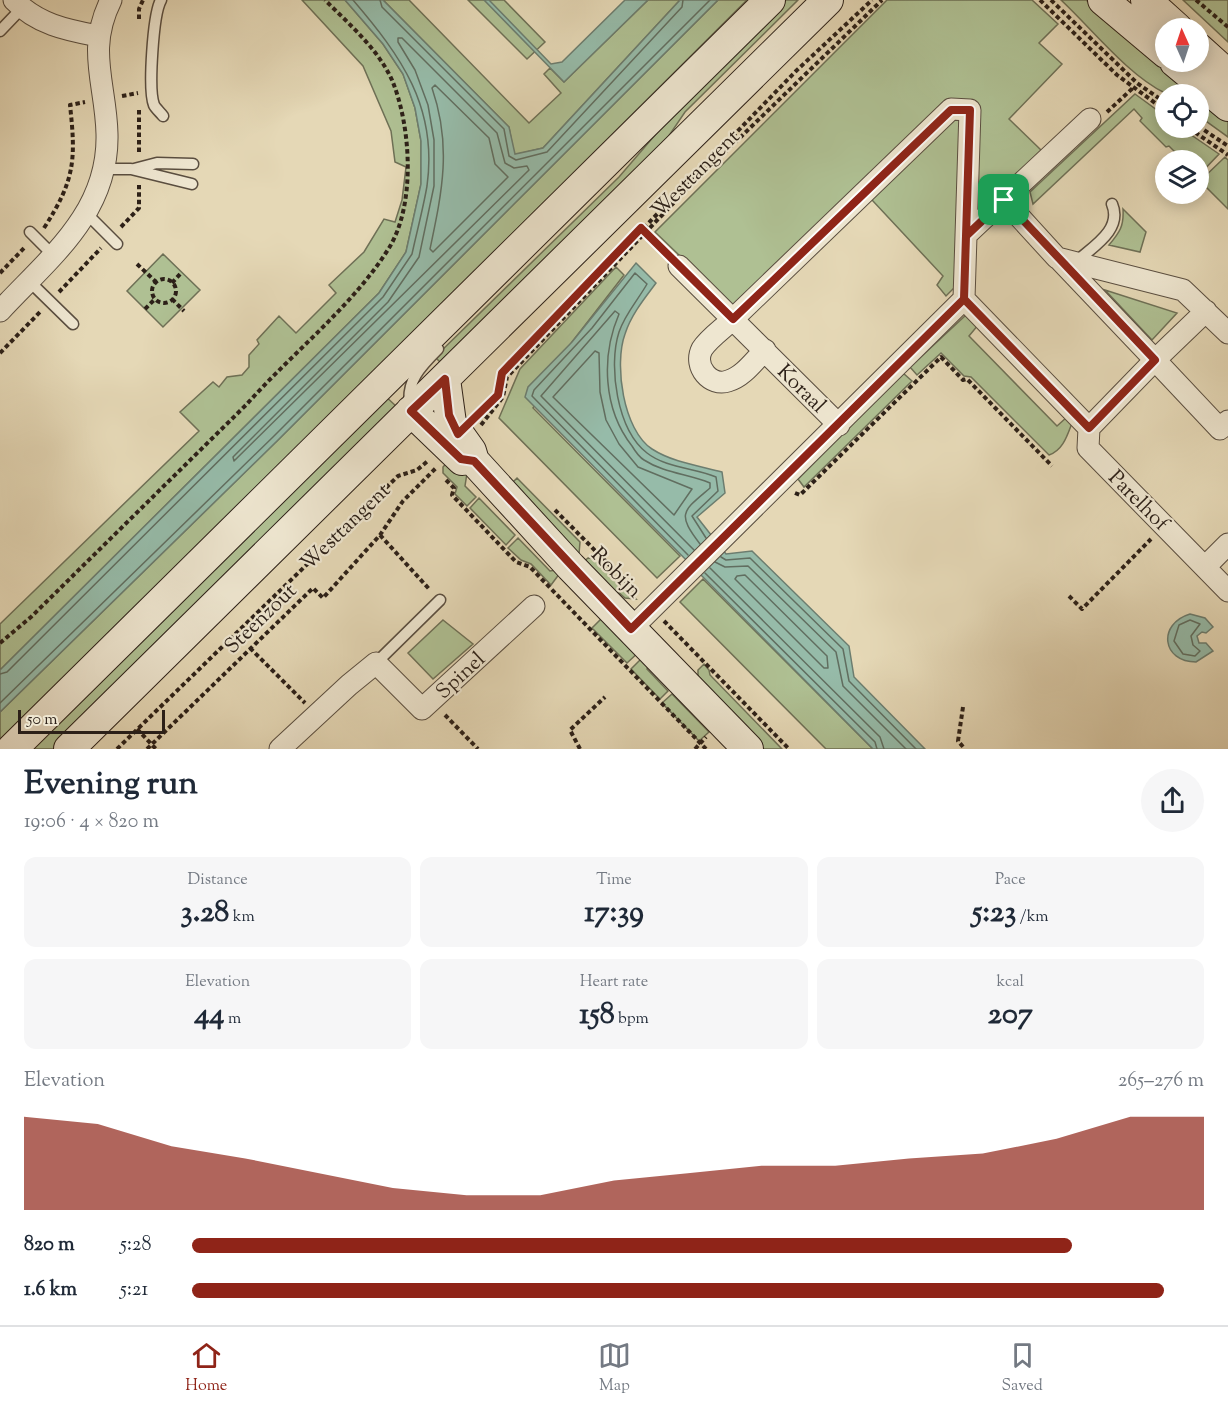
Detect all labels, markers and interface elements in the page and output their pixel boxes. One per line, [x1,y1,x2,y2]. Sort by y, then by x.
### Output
north arrow [1155,18,1209,72]
map controls [1155,18,1209,204]
button: locate [1155,84,1209,138]
street label: Westtangent [645,123,748,226]
button: layers [1155,150,1209,204]
pin [978,174,1029,225]
icon: arrive [987,183,1020,216]
street label: Koraal [769,358,832,421]
street label: Parelhof [1100,464,1176,540]
street label: Westtangent [295,477,398,578]
street label: Robijn [583,541,648,606]
street label: Steenzout [218,577,304,662]
street label: Spinel [430,646,493,707]
scale bar [18,707,165,734]
text: 50 m [27,709,58,732]
text: Evening run [24,761,198,809]
button: share [1141,769,1204,832]
text: 19:06 · 4 × 820 m [24,808,159,837]
text: Distance [187,869,248,892]
text: Time [596,869,632,892]
text: Pace [995,869,1026,892]
text: 3.28 [181,892,229,935]
text: 17:39 [584,892,644,935]
text: 5:23 [972,892,1016,935]
text: km [229,906,255,929]
text: /km [1016,906,1049,929]
text: Elevation [185,971,250,994]
text: Heart rate [580,971,648,994]
text: kcal [997,971,1024,994]
text: 44 [194,994,224,1037]
text: 158 [579,994,615,1037]
text: 207 [988,994,1033,1037]
text: m [224,1008,241,1031]
text: bpm [615,1008,649,1031]
text: Elevation [24,1067,105,1096]
text: 265–276 m [1118,1067,1204,1096]
text: 820 m [24,1231,75,1260]
text: 5:28 [120,1231,151,1260]
text: 1.6 km [24,1276,77,1305]
text: 5:21 [120,1276,148,1305]
tab: Home [185,1339,227,1398]
tab: Map [598,1339,631,1398]
tab: Saved [1002,1339,1043,1398]

